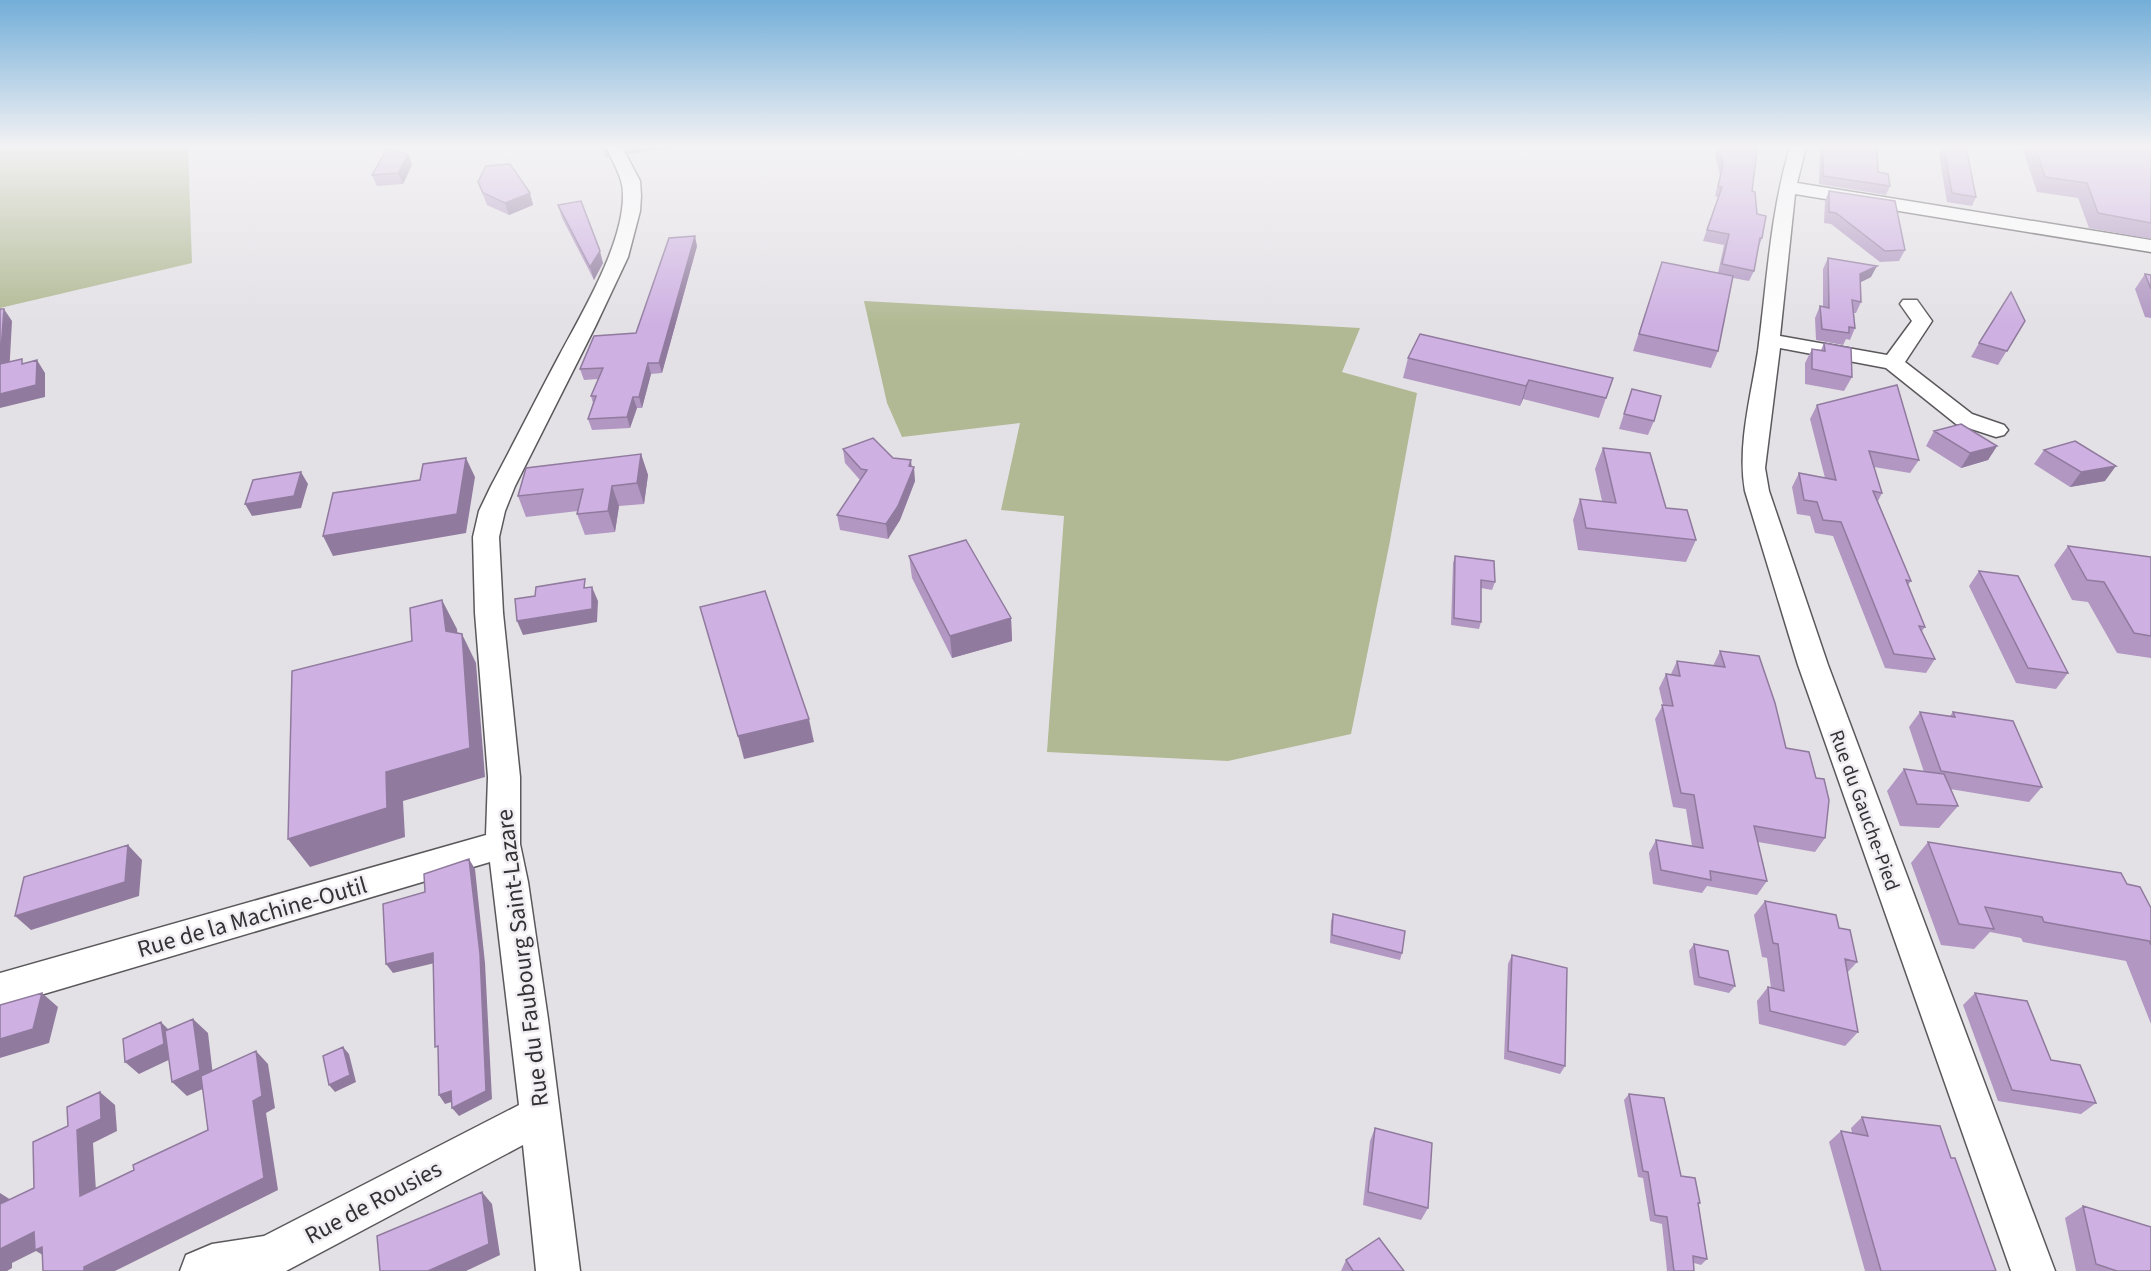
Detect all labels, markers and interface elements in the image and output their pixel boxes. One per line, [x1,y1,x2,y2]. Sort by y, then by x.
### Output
street label: Rue du Gauche-Pied [1822,726,1906,895]
street label: Rue du Faubourg Saint-Lazare [487,807,558,1109]
street label: Rue de la Machine-Outil [133,868,371,967]
street label: Rue de Rousies [298,1152,448,1253]

